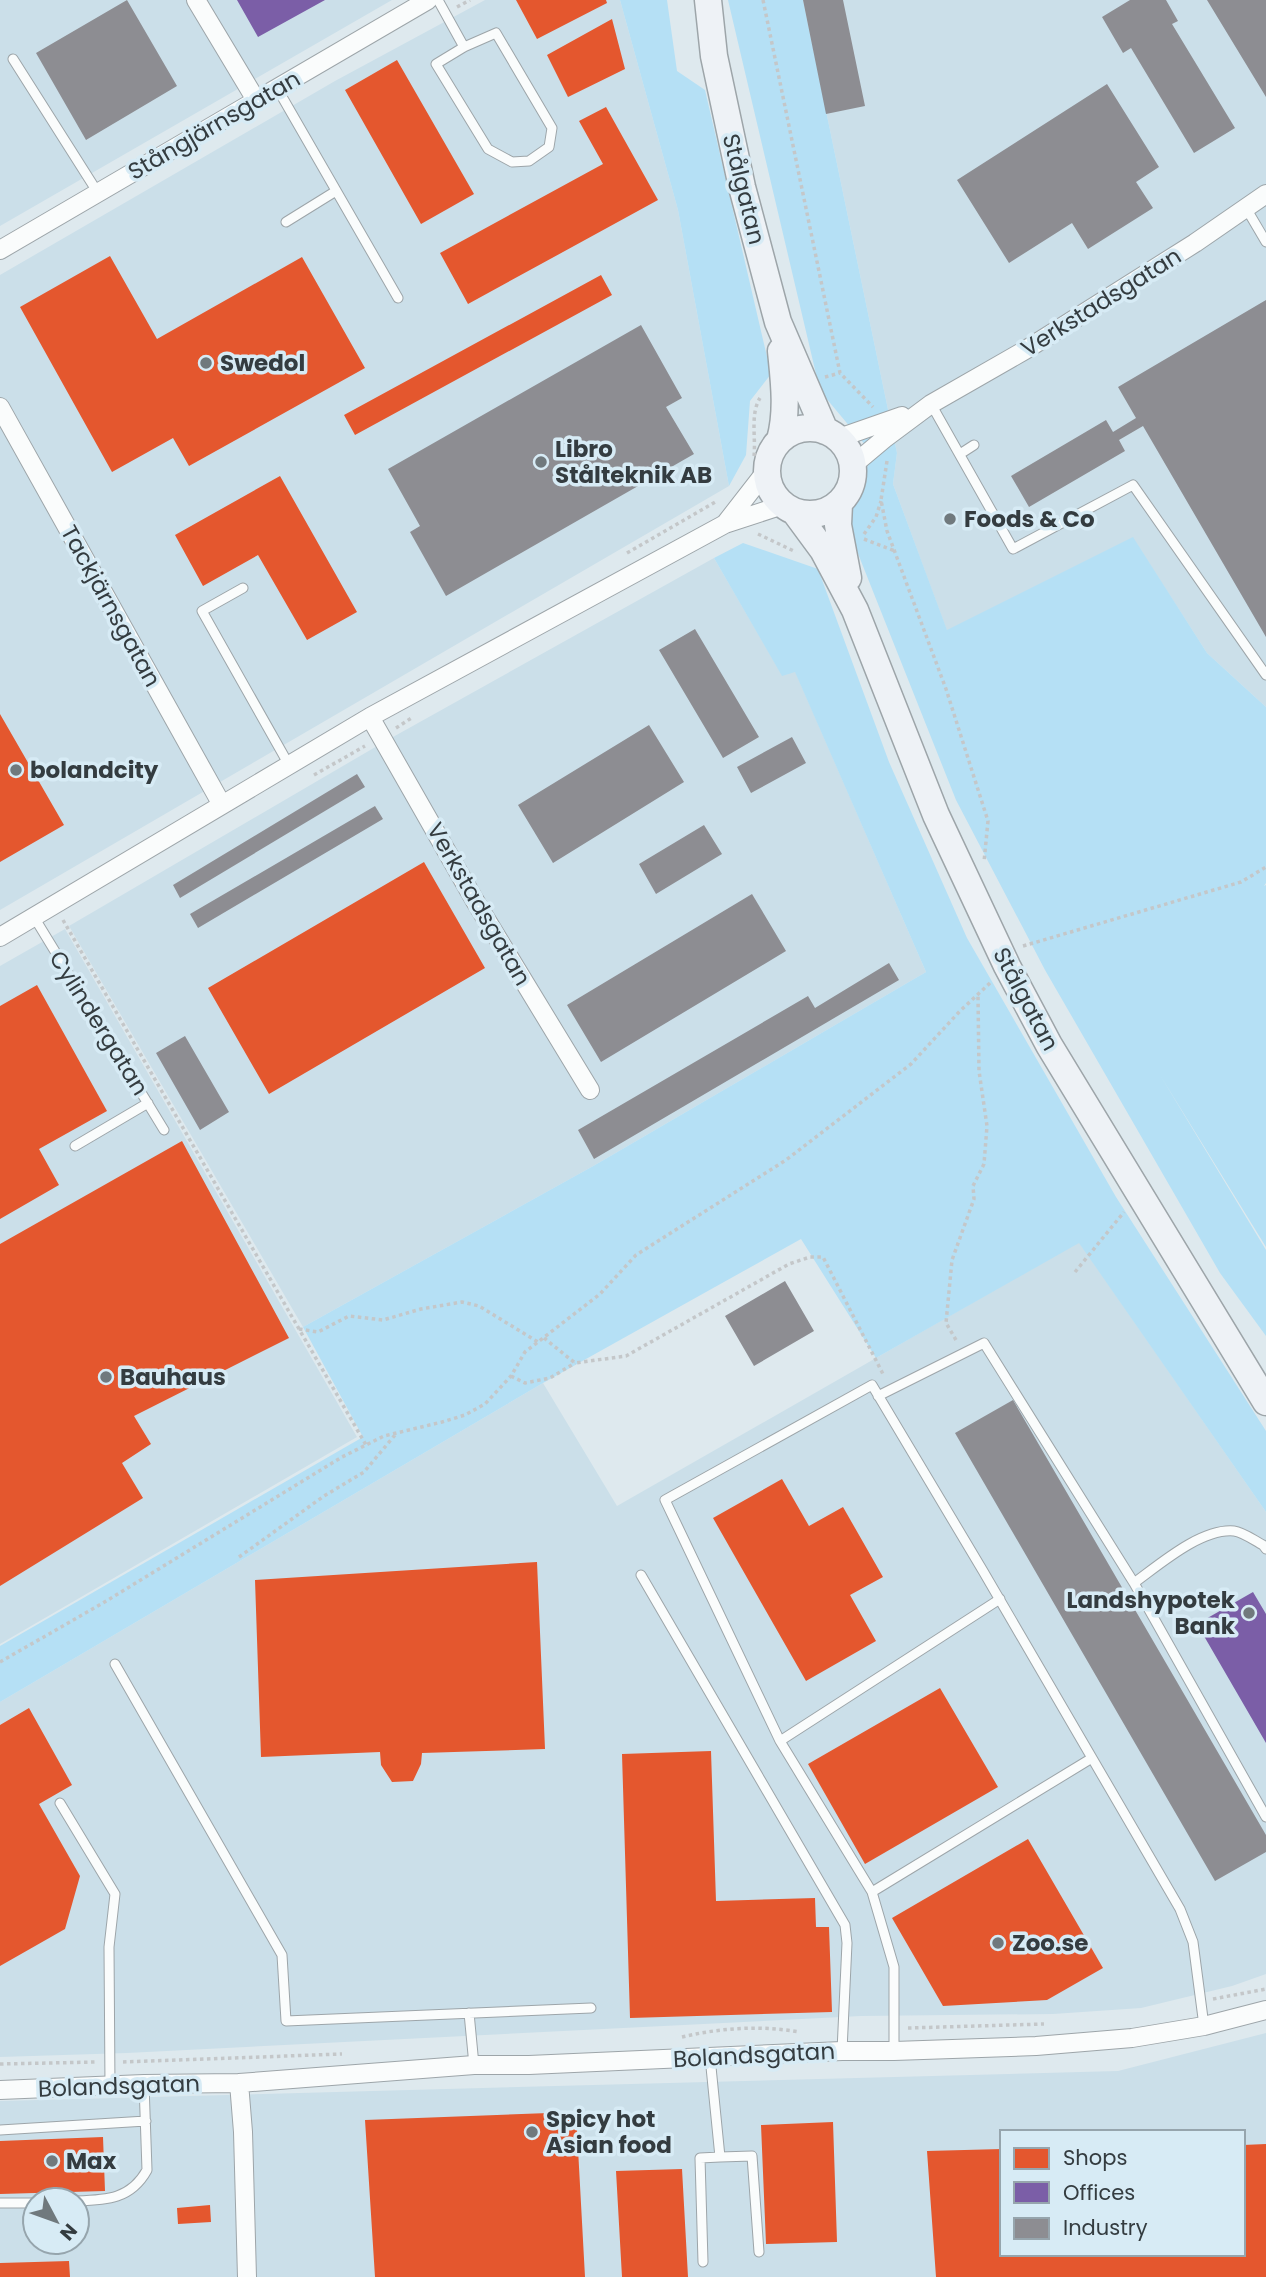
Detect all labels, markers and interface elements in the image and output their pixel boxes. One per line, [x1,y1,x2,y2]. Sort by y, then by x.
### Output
street label: Stångjärnsgatan [122,63,306,187]
street label: Stålgatan [715,130,773,248]
street label: Verkstadsgatan [1015,240,1187,364]
place label: Swedol [220,347,305,379]
marker: Swedol [198,355,214,371]
place label: Libro Stålteknik AB [555,433,712,491]
marker: Libro Stålteknik AB [533,454,549,470]
place label: Foods & Co [964,503,1095,535]
marker: Foods & Co [942,511,958,527]
street label: Tackjärnsgatan [53,519,169,693]
place label: bolandcity [30,754,159,786]
marker: bolandcity [8,762,24,778]
street label: Verkstadsgatan [419,817,539,991]
street label: Stålgatan [985,942,1067,1056]
street label: Cylindergatan [42,945,156,1101]
place label: Bauhaus [120,1361,226,1393]
marker: Bauhaus [98,1369,114,1385]
place label: Landshypotek Bank [1066,1584,1236,1642]
marker: Landshypotek Bank [1241,1605,1257,1621]
place label: Zoo.se [1012,1927,1089,1959]
marker: Zoo.se [990,1935,1006,1951]
street label: Bolandsgatan [672,2035,836,2075]
street label: Bolandsgatan [37,2067,201,2105]
place label: Spicy hot Asian food [546,2103,672,2161]
marker: Spicy hot Asian food [524,2124,540,2140]
legend [1000,2130,1245,2256]
text: Shops [1063,2143,1127,2172]
place label: Max [66,2145,117,2177]
marker: Max [44,2153,60,2169]
text: Offices [1063,2178,1135,2207]
north arrow [21,2186,91,2256]
text: Industry [1063,2213,1148,2242]
text: N [54,2218,83,2246]

